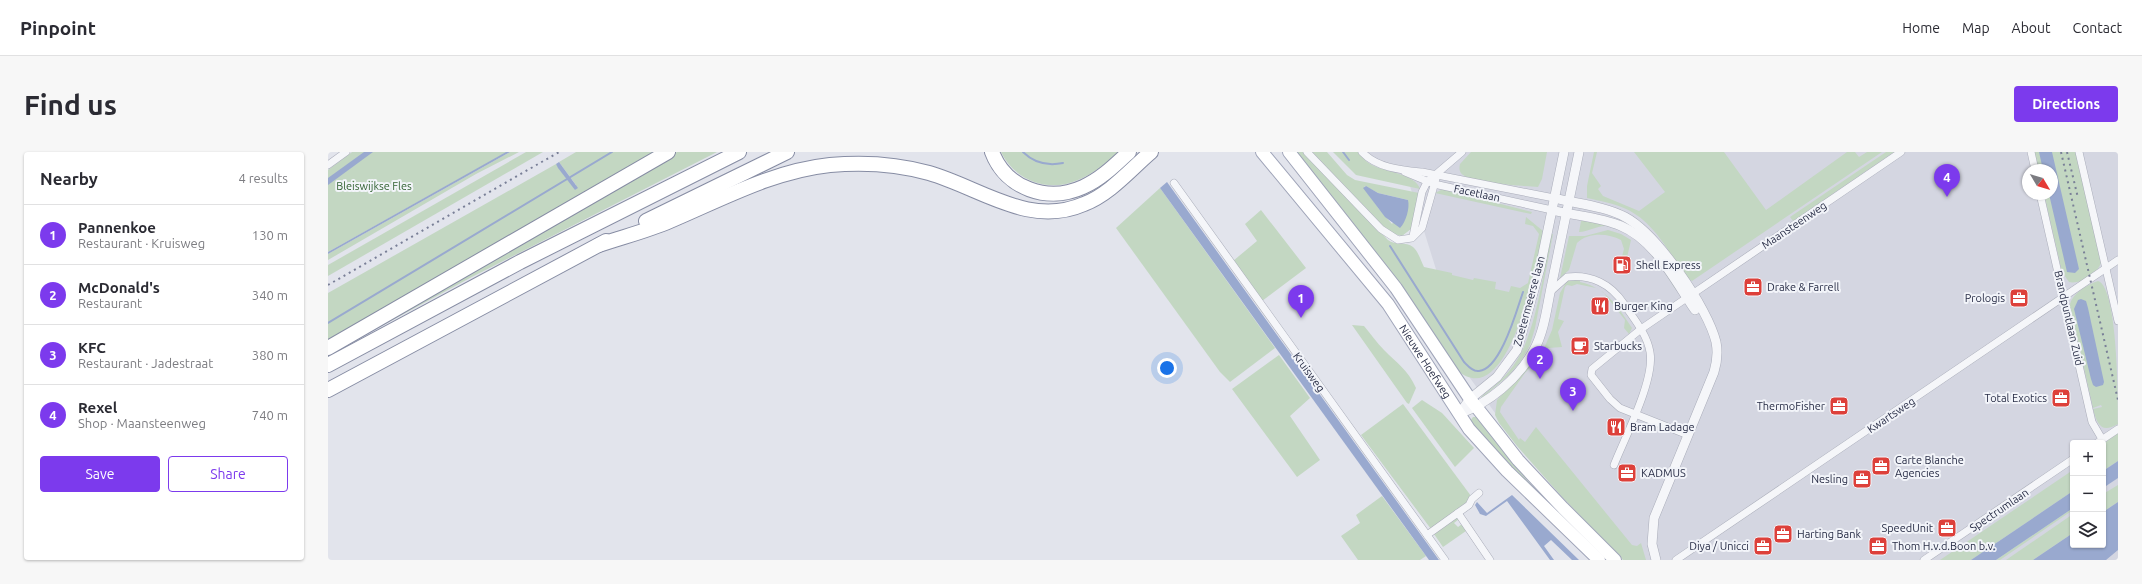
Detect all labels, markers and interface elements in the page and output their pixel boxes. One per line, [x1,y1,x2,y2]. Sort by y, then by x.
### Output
text: Pinpoint [20,17,96,39]
text: Home [1902,20,1940,36]
text: Map [1962,20,1990,36]
text: About [2012,20,2051,36]
text: Contact [2073,20,2122,36]
button: Directions [2014,86,2118,122]
text: Find us [24,89,117,120]
pin: 4 [1934,164,1960,197]
north arrow [2022,164,2058,200]
text: Nearby [40,169,98,188]
text: 4 results [238,171,288,185]
park label: Bleiswijkse Fles [336,180,412,192]
street label: Facetlaan [1453,182,1501,204]
street label: Maansteenweg [1759,199,1829,251]
text: Pannenkoe [78,219,156,236]
text: 1 [49,228,57,242]
text: 130 m [252,228,288,242]
text: Restaurant · Kruisweg [78,236,205,250]
fuel station icon: Shell Express [1611,254,1633,276]
street label: Zoetermeerse laan [1511,255,1547,347]
place label: Shell Express [1636,259,1701,271]
street label: Brandpuntlaan Zuid [2052,269,2086,367]
office icon: Drake & Farrell [1742,276,1764,298]
text: McDonald's [78,279,160,296]
place label: Drake & Farrell [1767,281,1840,293]
pin: 1 [1288,285,1314,318]
office icon: Prologis [2008,287,2030,309]
text: 2 [49,288,57,302]
text: 340 m [252,288,288,302]
place label: Prologis [1965,292,2005,304]
restaurant icon: Burger King [1589,295,1611,317]
text: Restaurant [78,296,142,310]
place label: Burger King [1614,300,1673,312]
street label: Nieuwe Hoefweg [1397,322,1454,401]
cafe icon: Starbucks [1569,335,1591,357]
text: KFC [78,339,106,356]
place label: Starbucks [1594,340,1642,352]
pin: 2 [1527,346,1553,379]
text: 3 [49,348,57,362]
text: 380 m [252,348,288,362]
street label: Kruisweg [1291,350,1327,394]
text: Restaurant · Jadestraat [78,356,213,370]
your location [1157,358,1177,378]
pin: 3 [1560,378,1586,411]
office icon: Total Exotics [2050,387,2072,409]
place label: Total Exotics [1985,392,2047,404]
office icon: ThermoFisher [1828,395,1850,417]
street label: Kwartsweg [1865,395,1917,435]
text: Rexel [78,399,117,416]
place label: ThermoFisher [1757,400,1826,412]
text: 4 [49,408,57,422]
text: 740 m [252,408,288,422]
text: Shop · Maansteenweg [78,416,206,430]
restaurant icon: Bram Ladage [1605,416,1627,438]
place label: Bram Ladage [1630,421,1695,433]
map controls [2070,440,2106,548]
button: + [2070,440,2106,476]
place label: Carte Blanche Agencies [1895,454,1964,479]
office icon: Carte Blanche Agencies [1870,455,1892,477]
button: Save [40,456,160,492]
button: Share [168,456,288,492]
office icon: KADMUS [1616,462,1638,484]
place label: KADMUS [1641,467,1686,479]
office icon: Nesling [1851,468,1873,490]
place label: Nesling [1811,473,1848,485]
button: − [2070,476,2106,512]
street label: Spectrumlaan [1967,486,2031,534]
button: layers [2070,512,2106,548]
office icon: SpeedUnit [1936,517,1958,539]
place label: SpeedUnit [1881,522,1934,534]
office icon: Harting Bank [1772,523,1794,545]
place label: Harting Bank [1797,528,1862,540]
office icon: Diya / Unicci [1752,535,1774,557]
office icon: Thom H.v.d.Boon b.v. [1867,535,1889,557]
place label: Diya / Unicci [1689,540,1749,552]
place label: Thom H.v.d.Boon b.v. [1892,540,1996,552]

